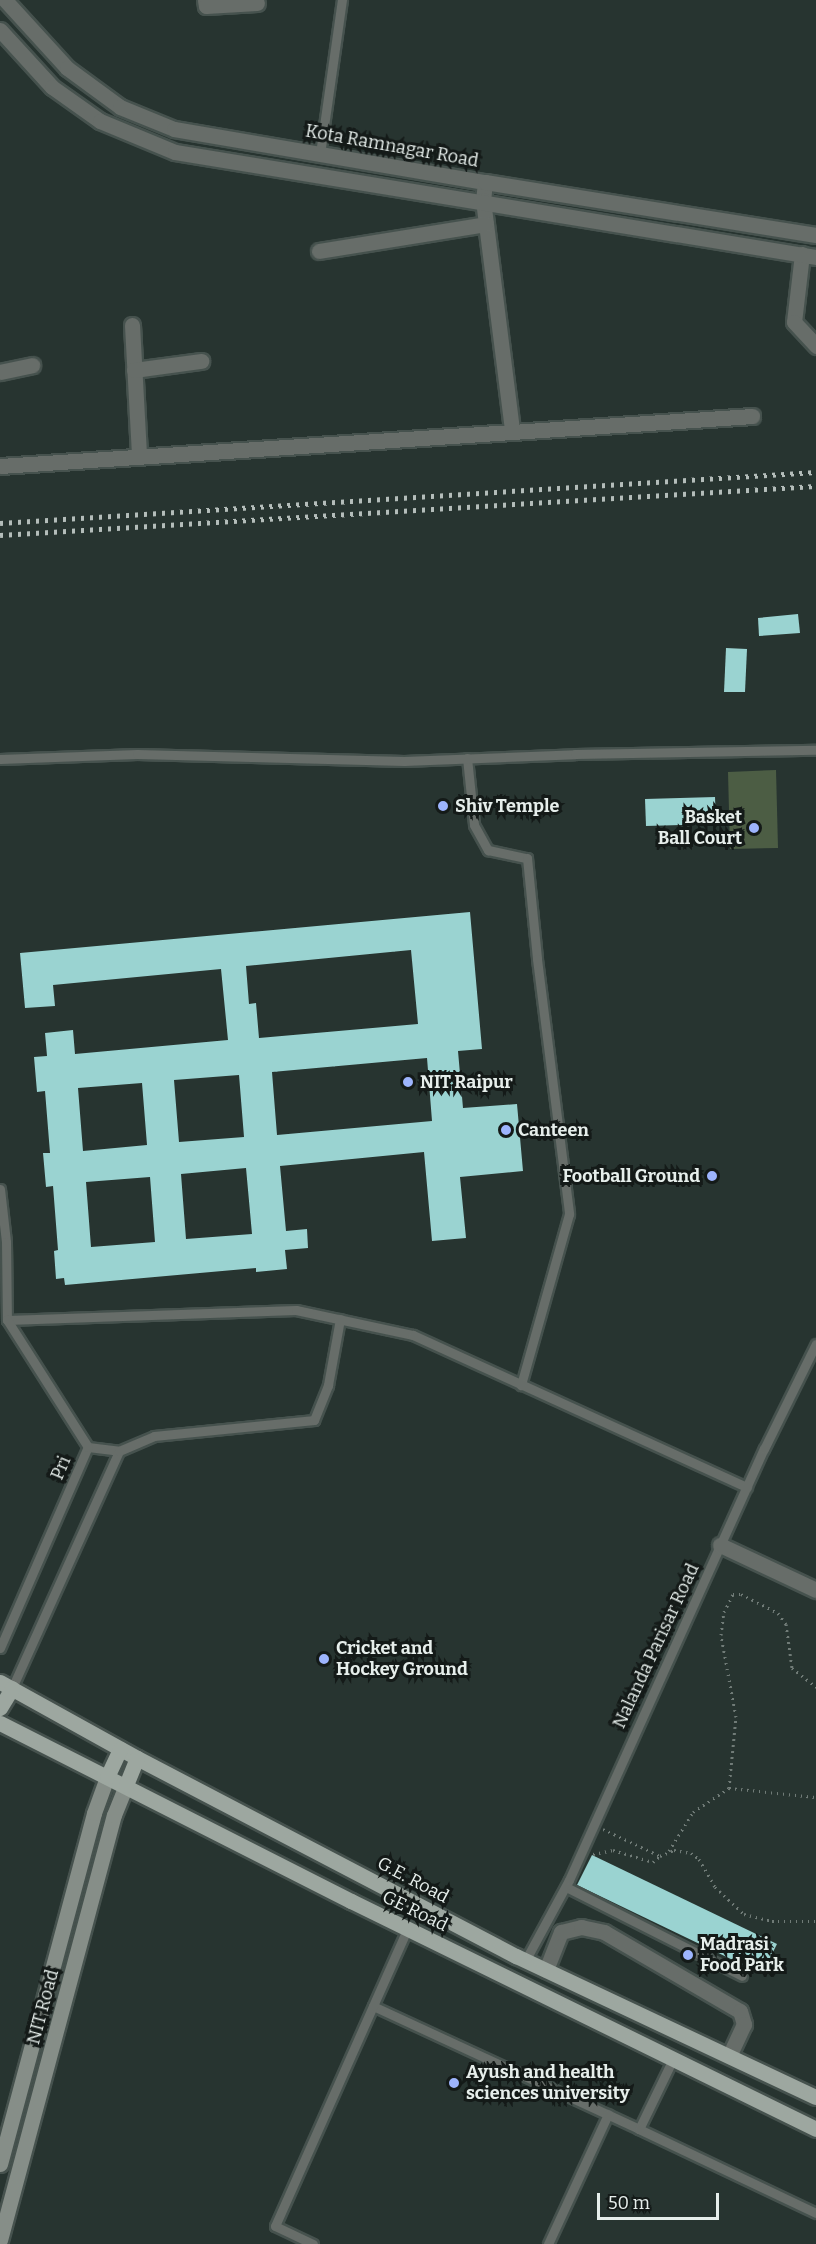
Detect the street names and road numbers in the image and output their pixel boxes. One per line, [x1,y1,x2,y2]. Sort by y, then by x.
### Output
street label: Kota Ramnagar Road [304,120,480,172]
street label: Pri [46,1453,76,1483]
street label: Nalanda Parisar Road [608,1560,704,1732]
street label: G.E. Road [374,1852,452,1908]
street label: GE Road [379,1886,451,1936]
street label: NIT Road [23,1967,63,2047]

